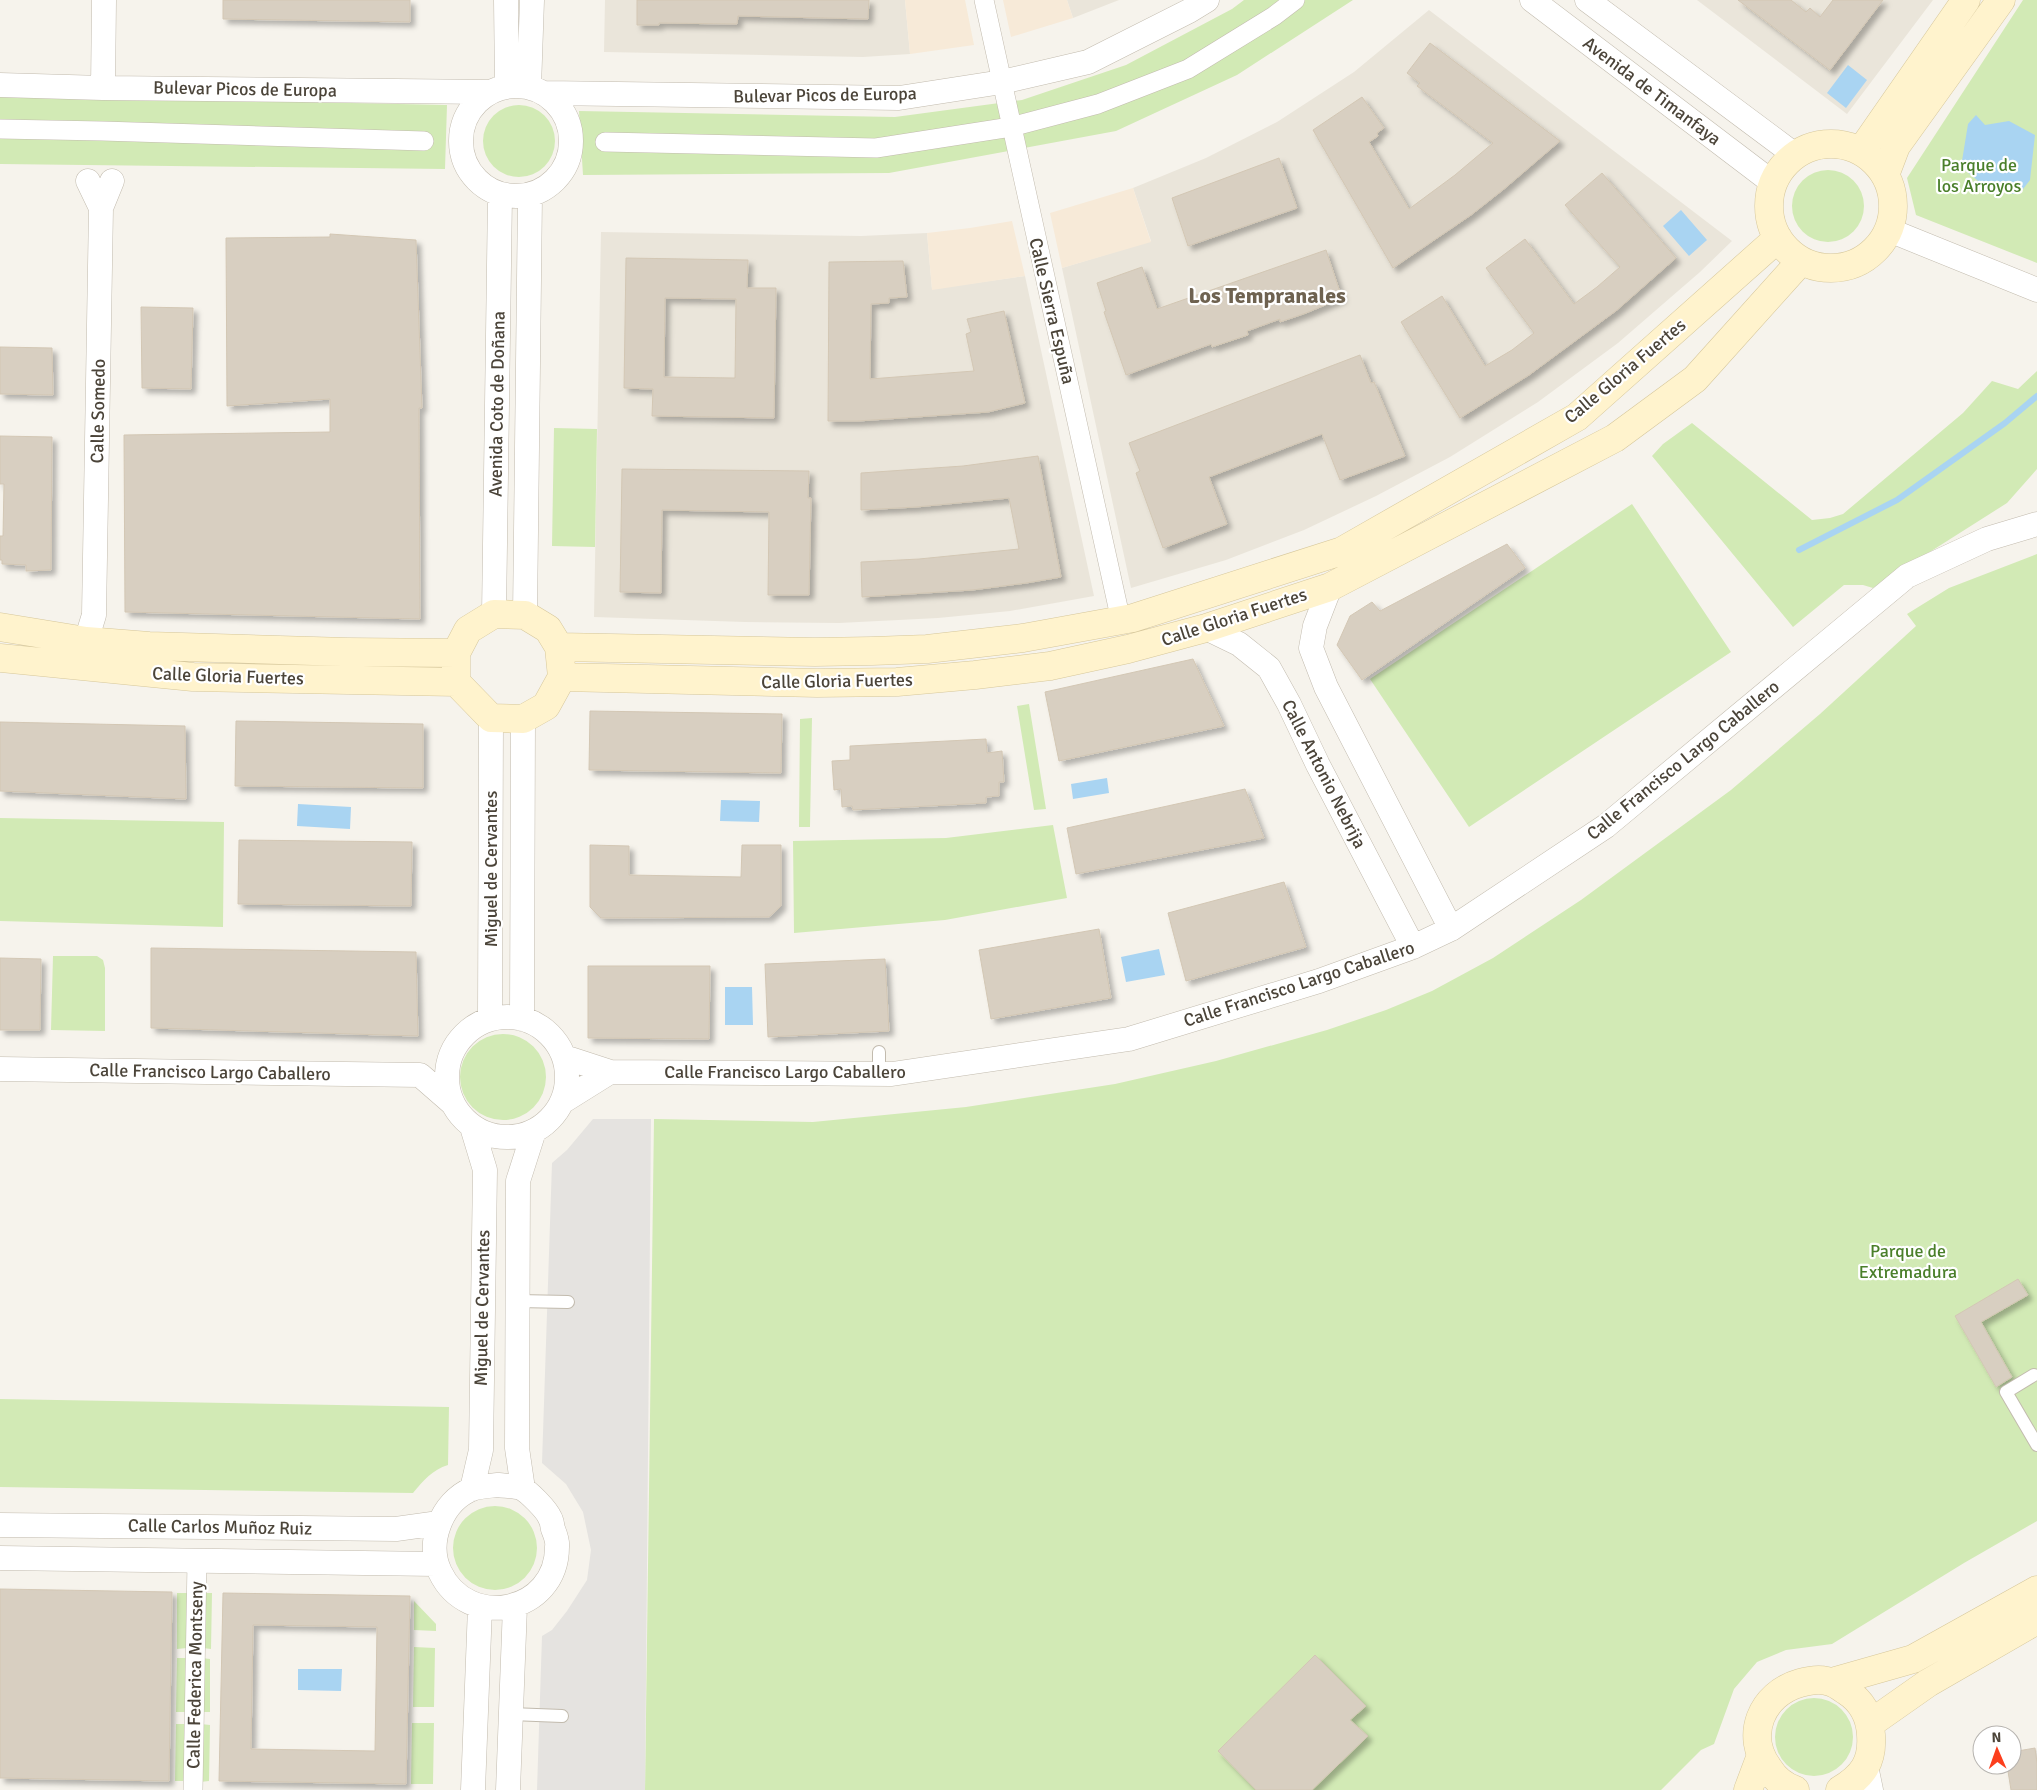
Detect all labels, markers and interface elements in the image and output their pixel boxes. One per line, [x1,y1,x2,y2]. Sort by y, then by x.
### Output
street label: Avenida de Timanfaya [1579,32,1725,150]
street label: Bulevar Picos de Europa [153,76,337,102]
street label: Bulevar Picos de Europa [733,82,917,108]
park label: Parque de los Arroyos [1937,154,2021,197]
street label: Calle Sierra Espuña [1024,236,1080,386]
district label: Los Tempranales [1188,282,1346,309]
street label: Avenida Coto de Doñana [484,311,510,497]
street label: Calle Gloria Fuertes [1560,314,1690,428]
street label: Calle Somedo [86,358,110,464]
street label: Calle Gloria Fuertes [1158,583,1310,651]
street label: Calle Gloria Fuertes [152,662,304,690]
street label: Calle Gloria Fuertes [761,669,913,693]
street label: Calle Francisco Largo Caballero [1582,675,1784,845]
street label: Calle Antonio Nebrija [1277,696,1371,852]
street label: Miguel de Cervantes [480,791,502,947]
street label: Calle Francisco Largo Caballero [1181,936,1417,1032]
street label: Calle Francisco Largo Caballero [89,1059,331,1085]
street label: Calle Francisco Largo Caballero [664,1061,906,1083]
street label: Miguel de Cervantes [470,1229,494,1386]
park label: Parque de Extremadura [1859,1240,1957,1283]
street label: Calle Carlos Muñoz Ruiz [128,1514,312,1540]
street label: Calle Federica Montseny [182,1580,208,1769]
north arrow [1972,1725,2022,1775]
text: N [1991,1729,2002,1746]

